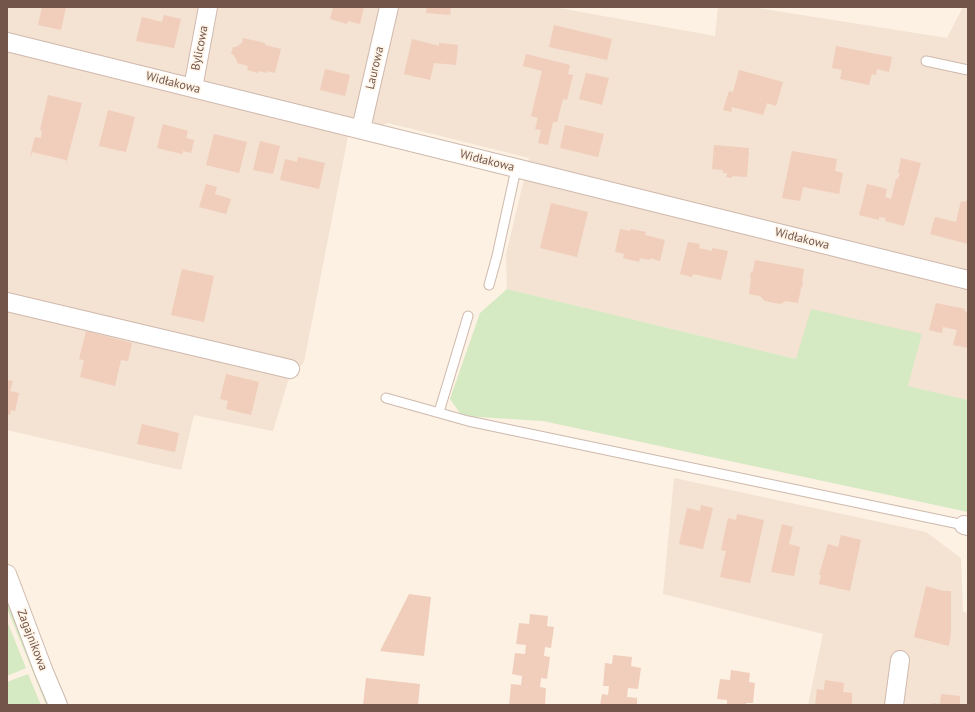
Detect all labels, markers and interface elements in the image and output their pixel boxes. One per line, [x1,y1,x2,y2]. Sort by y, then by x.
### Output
street label: Bylicowa [189,24,211,72]
street label: Laurowa [363,45,387,91]
street label: Widłakowa [144,69,202,97]
street label: Widłakowa [458,147,516,175]
street label: Widłakowa [773,225,831,253]
street label: Zagajnikowa [14,607,50,673]

